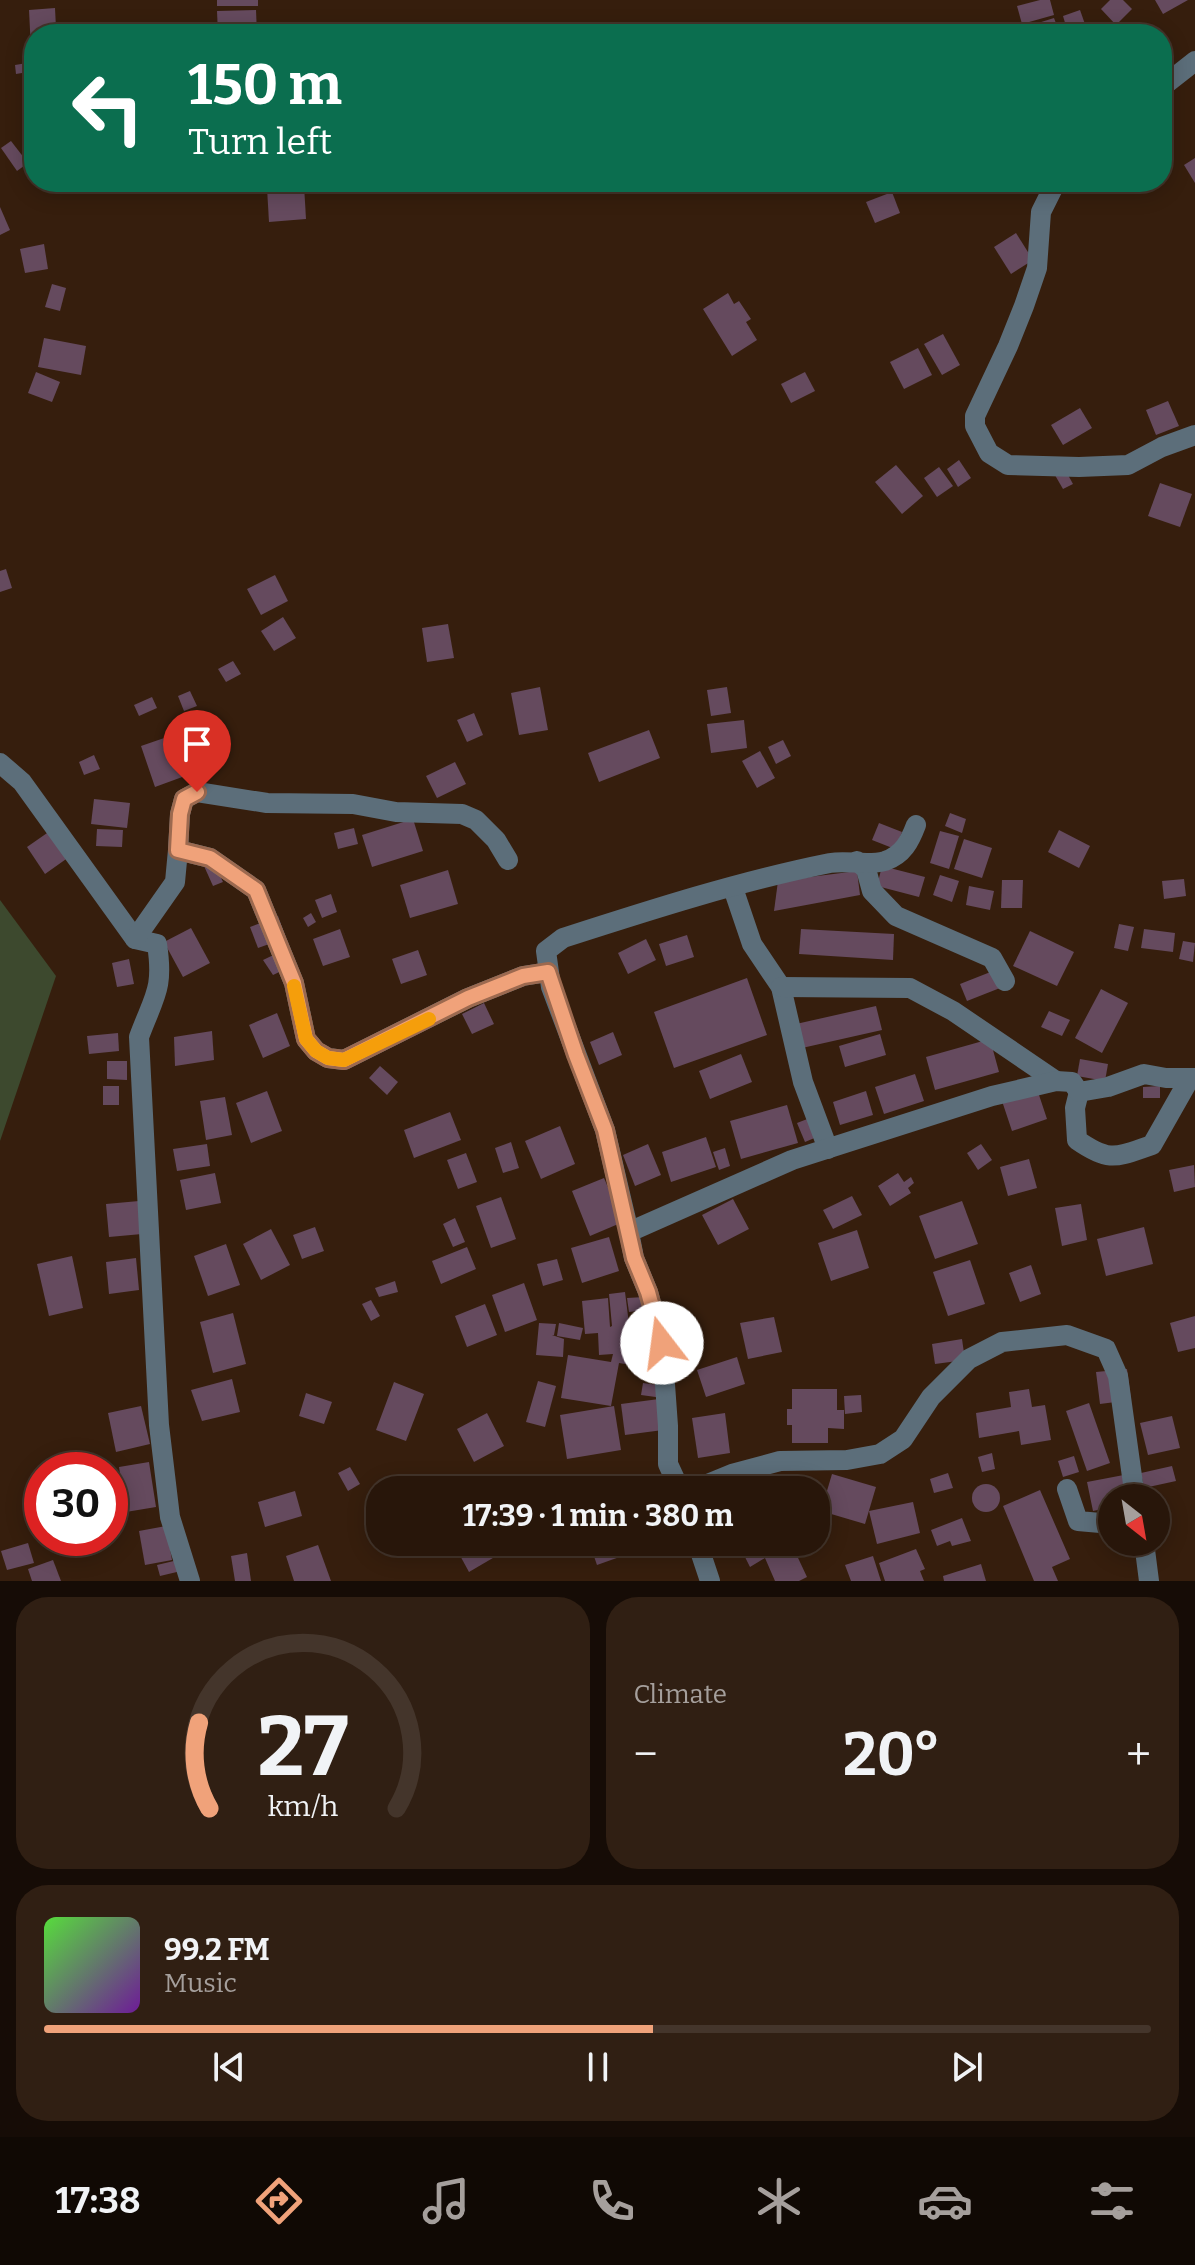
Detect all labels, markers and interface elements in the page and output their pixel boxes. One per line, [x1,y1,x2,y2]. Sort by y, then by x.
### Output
text: 150 m [188,52,342,119]
icon: left [56,56,160,160]
text: Turn left [188,120,332,164]
pin [163,710,231,792]
icon: arrive [175,722,219,766]
position arrow [620,1301,704,1385]
speed limit sign: 30 [24,1452,128,1556]
north arrow [1098,1484,1170,1556]
map controls [1098,1484,1170,1556]
text: 17:39 · 1 min · 380 m [463,1498,733,1534]
text: Climate [634,1679,727,1710]
text: 27 [257,1697,348,1797]
text: 20° [843,1719,941,1791]
text: − [634,1728,658,1781]
text: + [1126,1728,1151,1781]
text: km/h [267,1789,338,1824]
text: 99.2 FM [164,1932,270,1968]
text: Music [164,1968,237,1999]
icon: previous [207,2045,251,2089]
icon: pause [576,2045,620,2089]
icon: next [945,2045,989,2089]
icon: directions [251,2173,307,2229]
icon: music [418,2173,474,2229]
icon: phone [584,2173,640,2229]
icon: climate [751,2173,807,2229]
icon: car [917,2173,973,2229]
icon: filters [1084,2173,1140,2229]
text: 17:38 [55,2179,141,2223]

